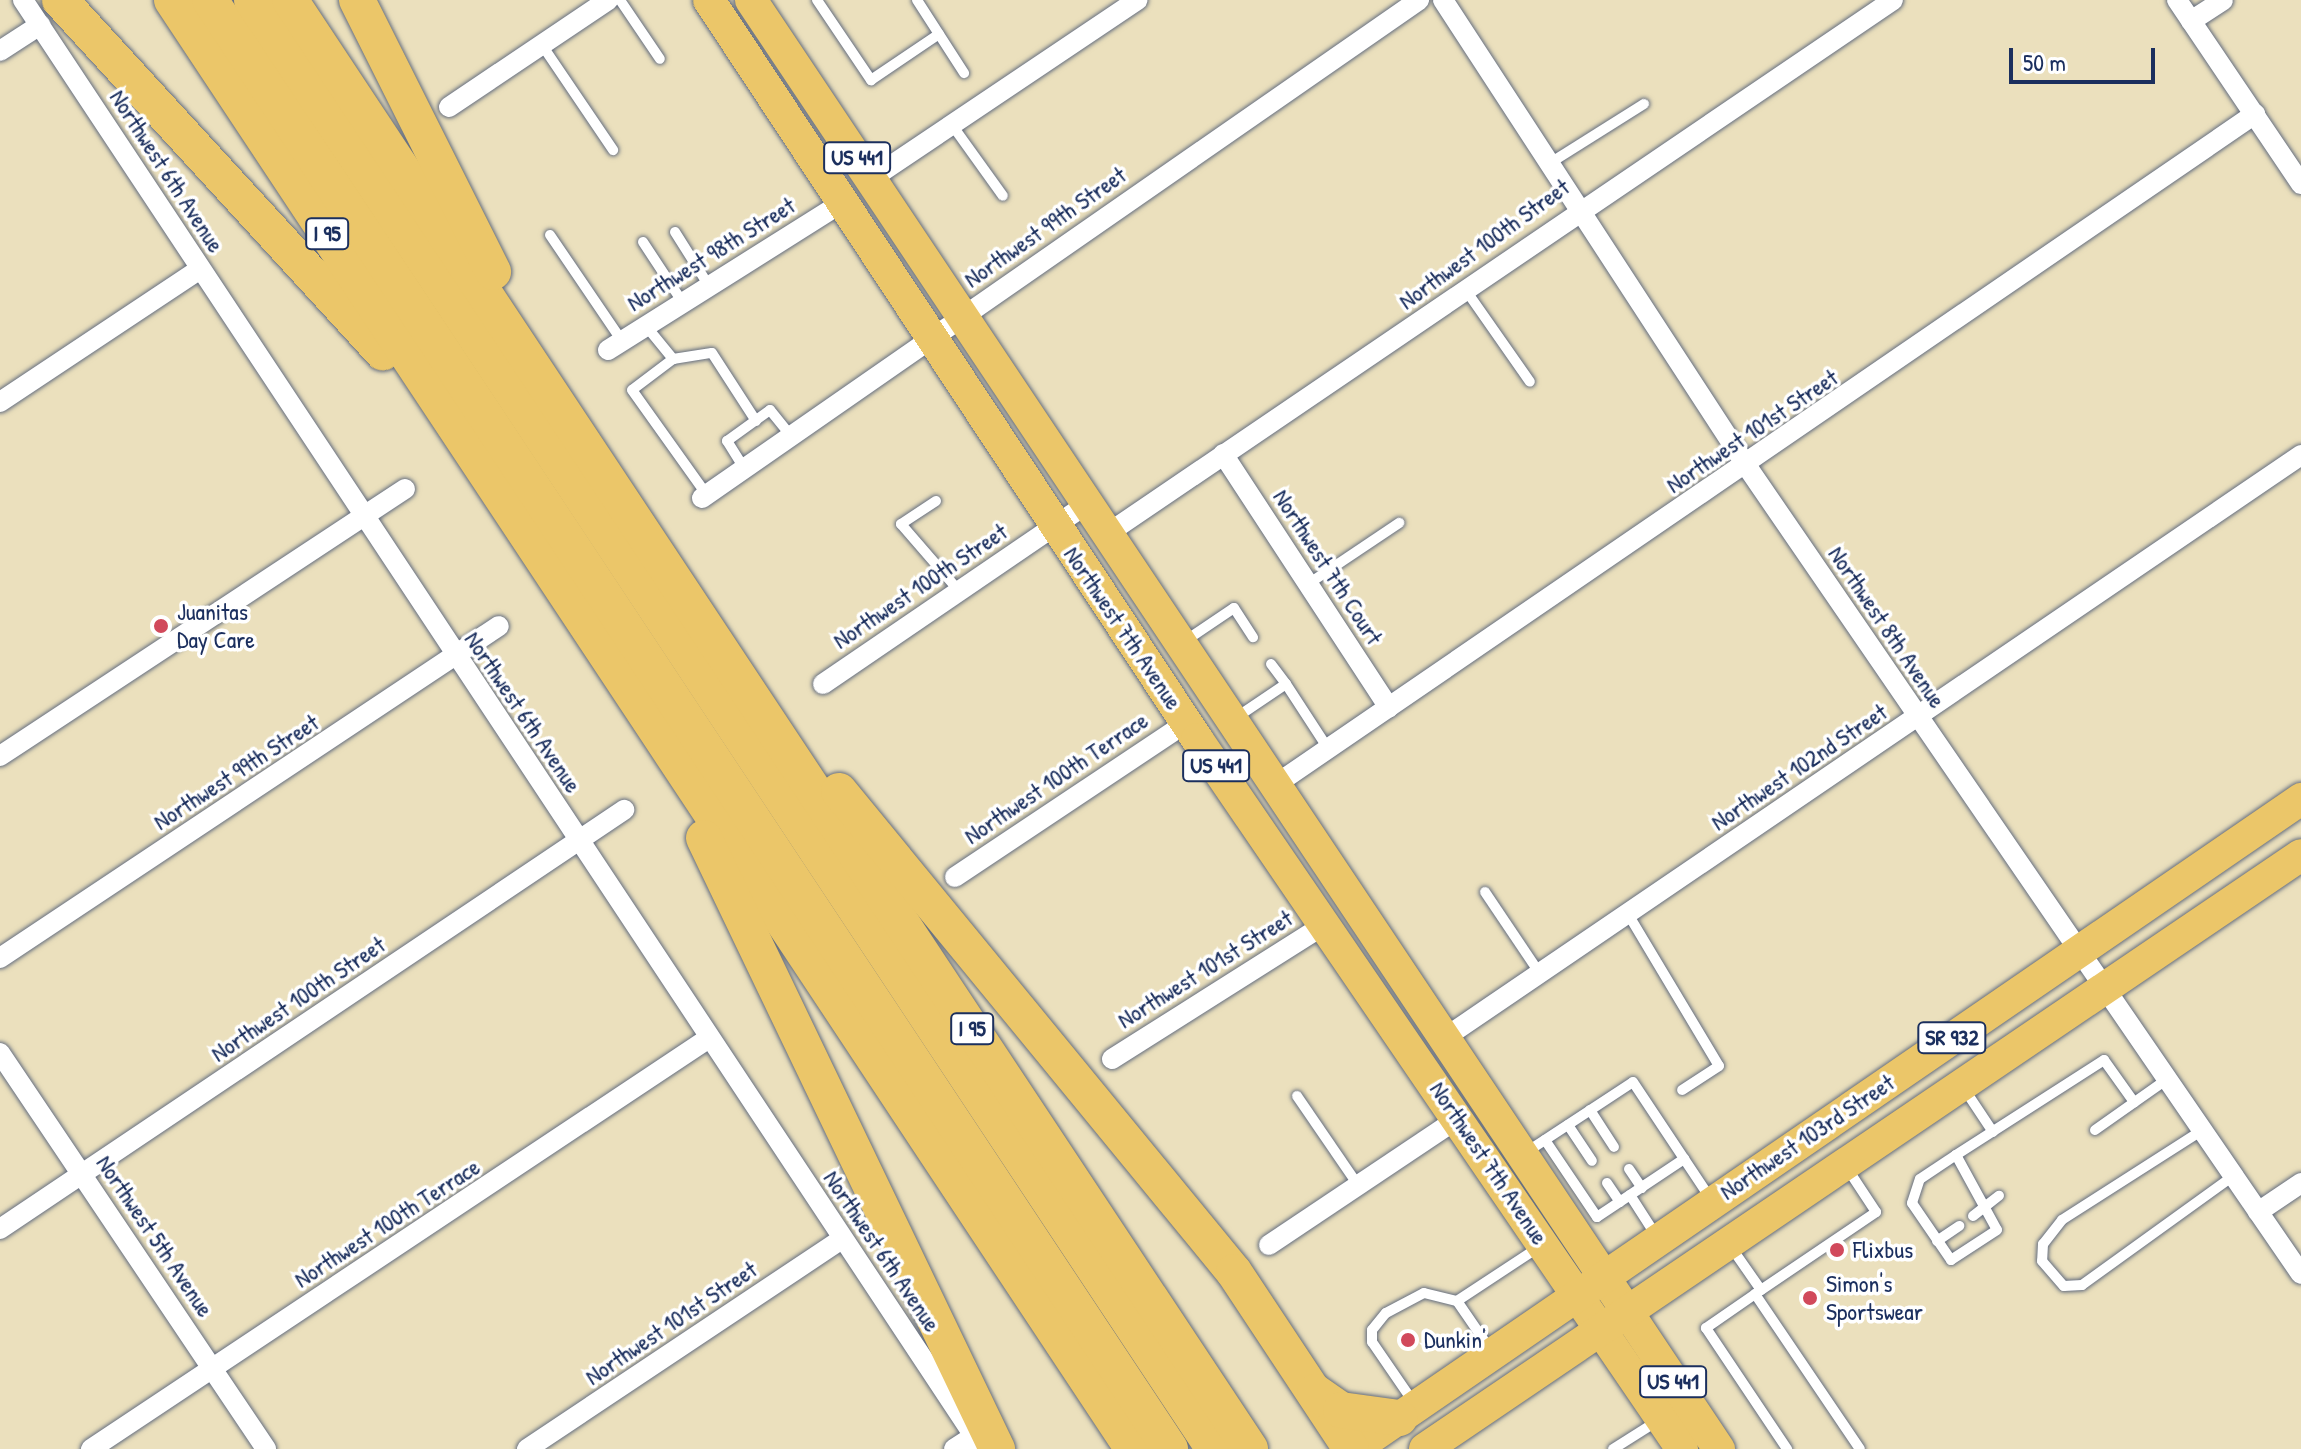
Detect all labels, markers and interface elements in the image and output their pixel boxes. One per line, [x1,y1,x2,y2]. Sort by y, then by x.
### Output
scale bar [2013,32,2159,82]
text: 50 m [2023,46,2066,78]
street label: Northwest 6th Avenue [104,84,230,258]
road number: US 441 [823,140,891,176]
street label: Northwest 99th Street [958,160,1132,294]
street label: Northwest 100th Street [1393,173,1575,315]
street label: Northwest 98th Street [622,191,800,317]
road number: I 95 [305,216,349,252]
street label: Northwest 101st Street [1661,363,1843,499]
street label: Northwest 7th Court [1267,484,1389,650]
street label: Northwest 100th Street [828,517,1012,655]
street label: Northwest 7th Avenue [1058,541,1188,715]
street label: Northwest 8th Avenue [1822,541,1952,713]
place label: Juanitas Day Care [177,598,255,654]
marker: Juanitas Day Care [152,617,170,635]
street label: Northwest 6th Avenue [459,626,587,798]
street label: Northwest 102nd Street [1706,697,1892,837]
street label: Northwest 100th Terrace [959,706,1153,850]
street label: Northwest 99th Street [148,708,324,836]
road number: US 441 [1182,748,1250,784]
street label: Northwest 101st Street [1112,904,1298,1034]
street label: Northwest 100th Street [206,930,390,1068]
road number: I 95 [950,1011,994,1047]
road number: SR 932 [1916,1020,1988,1056]
street label: Northwest 103rd Street [1714,1068,1900,1206]
street label: Northwest 7th Avenue [1424,1076,1554,1250]
street label: Northwest 5th Avenue [90,1150,220,1322]
street label: Northwest 100th Terrace [289,1152,485,1294]
street label: Northwest 6th Avenue [818,1165,946,1337]
place label: Flixbus [1853,1236,1913,1264]
marker: Flixbus [1828,1241,1846,1259]
street label: Northwest 101st Street [580,1255,762,1391]
place label: Simon's Sportswear [1826,1270,1923,1326]
marker: Simon's Sportswear [1801,1289,1819,1307]
place label: Dunkin' [1424,1326,1486,1354]
marker: Dunkin' [1399,1331,1417,1349]
road number: US 441 [1639,1364,1707,1400]

